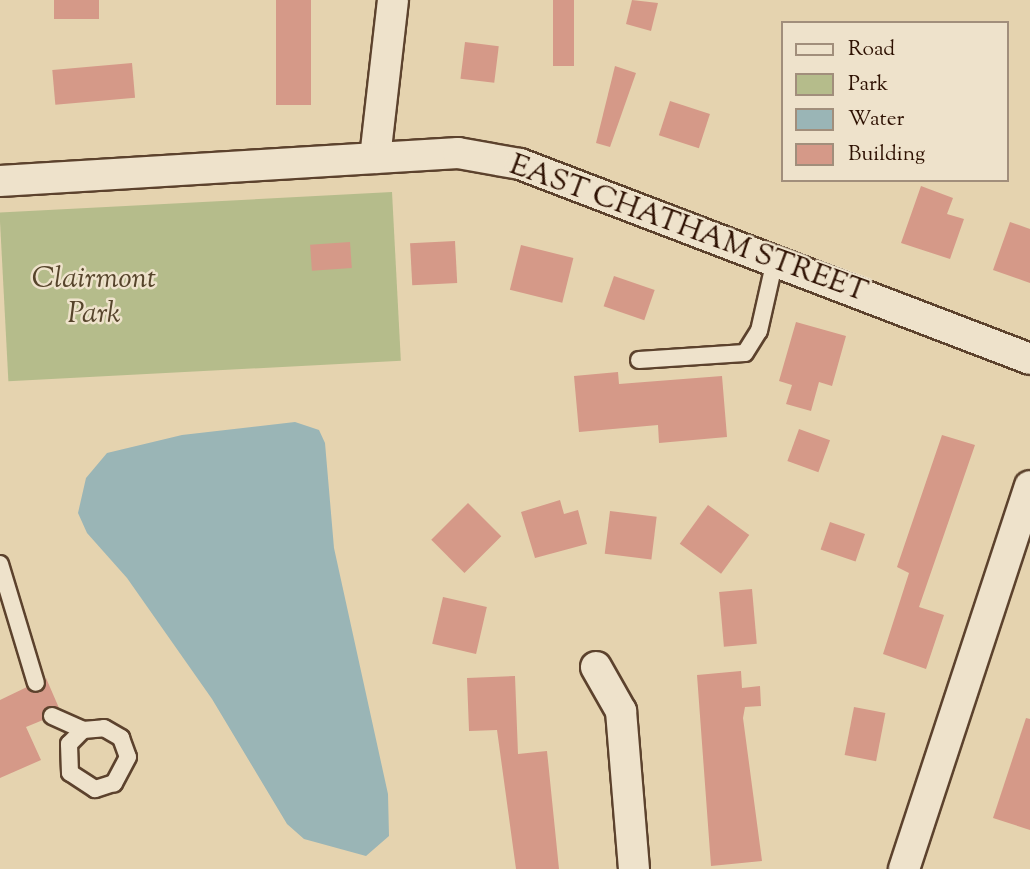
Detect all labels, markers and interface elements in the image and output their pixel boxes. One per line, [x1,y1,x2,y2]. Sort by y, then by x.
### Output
legend [782,21,1009,182]
text: Road [848,35,895,65]
text: Park [848,70,888,100]
text: Water [848,105,904,135]
text: Building [848,140,925,170]
street label: EAST CHATHAM STREET [504,148,872,312]
park label: Clairmont Park [32,262,156,332]

